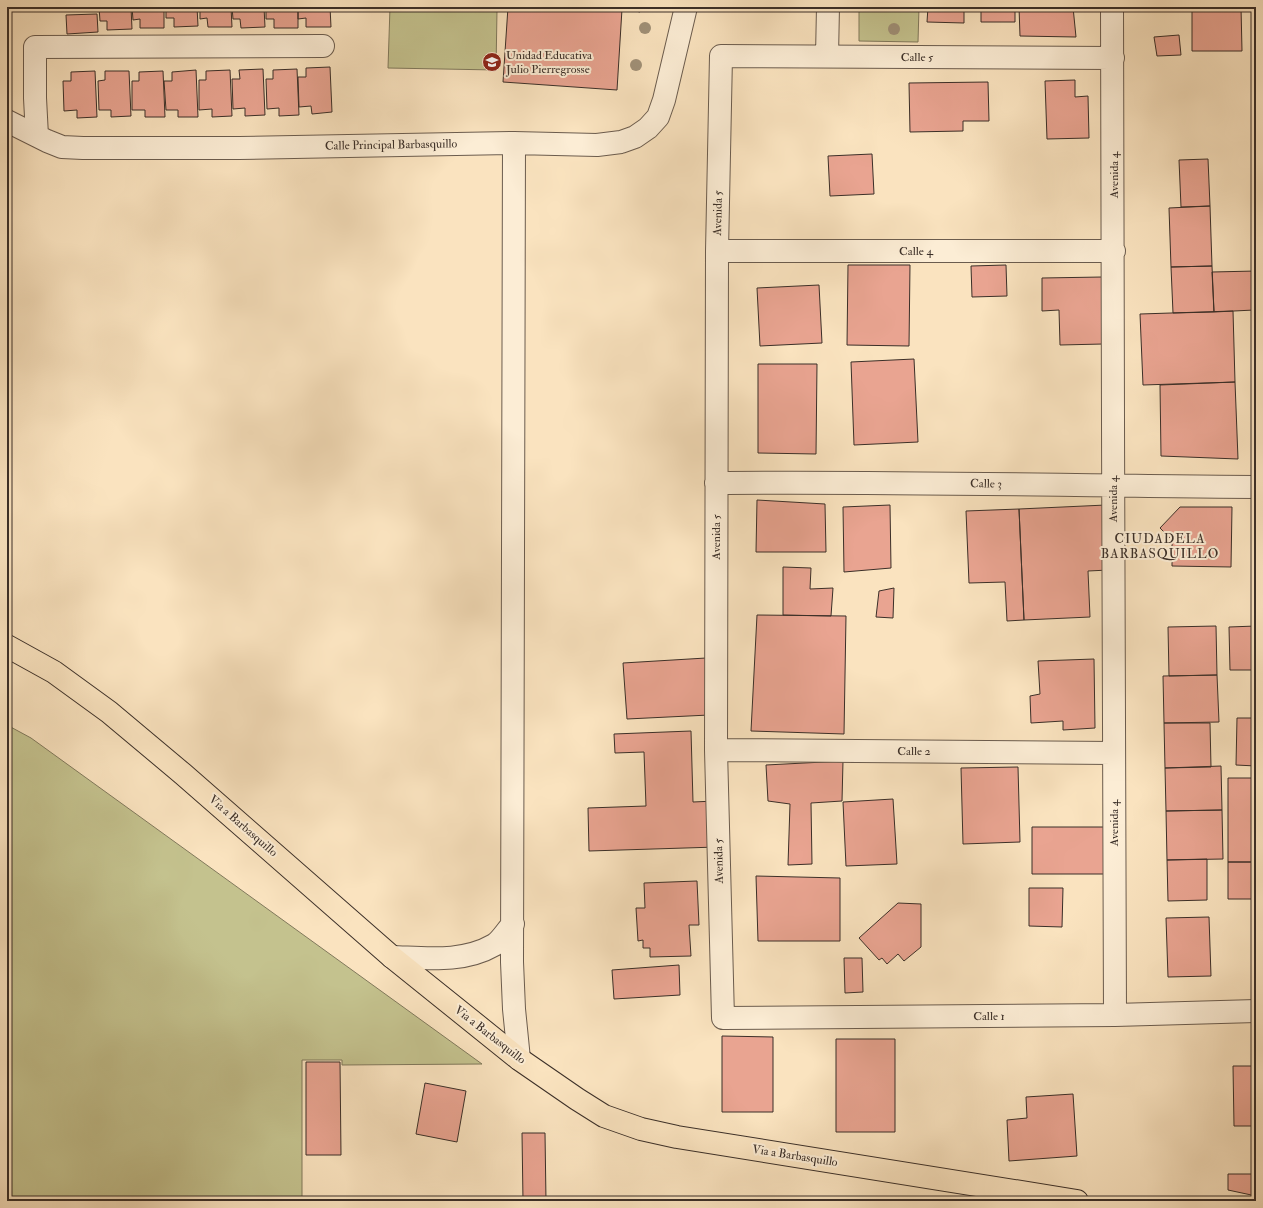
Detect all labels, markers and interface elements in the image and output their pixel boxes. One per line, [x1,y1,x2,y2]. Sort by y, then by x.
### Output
place label: Unidad Educativa Julio Pierregrosse [505,48,593,77]
street label: Calle 5 [901,50,934,65]
school or university icon: Unidad Educativa Julio Pierregrosse [481,51,503,73]
street label: Calle Principal Barbasquillo [325,136,458,154]
street label: Avenida 4 [1107,151,1122,199]
street label: Avenida 5 [710,189,726,237]
street label: Calle 4 [899,244,933,259]
street label: Avenida 4 [1106,475,1121,523]
street label: Calle 3 [970,476,1002,492]
street label: Avenida 5 [709,514,724,561]
district label: CIUDADELA BARBASQUILLO [1101,531,1219,562]
street label: Calle 2 [897,744,931,759]
street label: Via a Barbasquillo [206,792,281,860]
street label: Avenida 4 [1107,799,1122,847]
street label: Avenida 5 [711,837,727,885]
street label: Via a Barbasquillo [451,1003,529,1068]
street label: Calle 1 [973,1009,1005,1024]
street label: Via a Barbasquillo [751,1142,839,1170]

